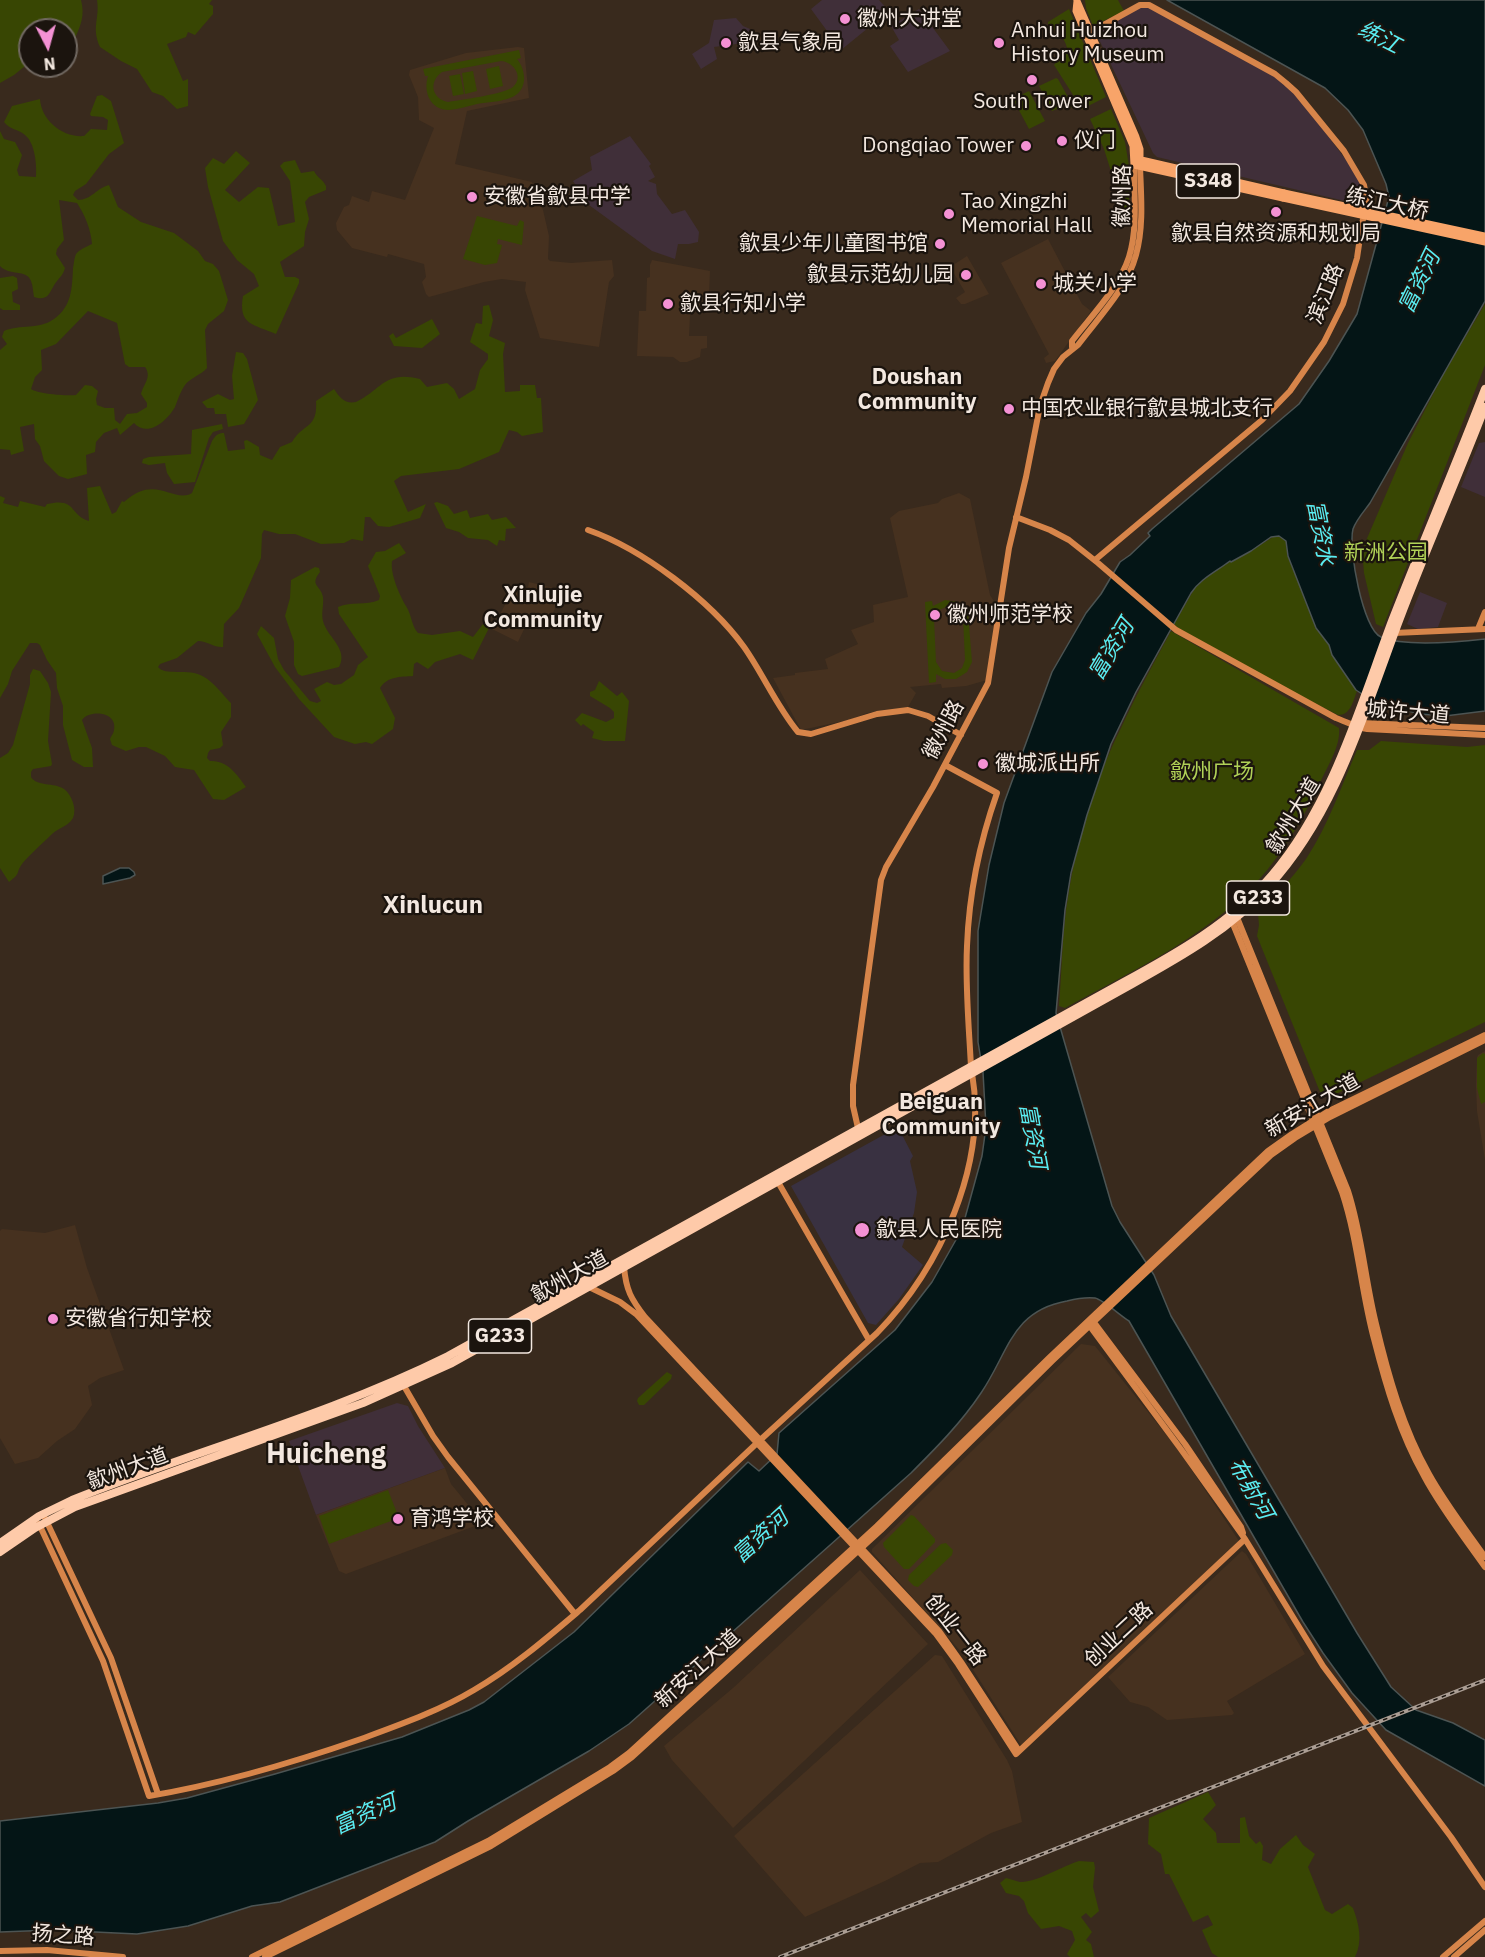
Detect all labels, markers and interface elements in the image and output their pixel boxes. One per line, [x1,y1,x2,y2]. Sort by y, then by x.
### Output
place label: 徽州大讲堂 [857,6,962,32]
marker: 徽州大讲堂 [838,12,852,26]
water label: 练江 [1353,16,1405,60]
north arrow [18,18,78,78]
place label: Anhui Huizhou History Museum [1011,18,1165,68]
place label: 歙县气象局 [738,30,843,56]
marker: 歙县气象局 [719,36,733,50]
marker: Anhui Huizhou History Museum [992,36,1006,50]
text: N [43,53,56,74]
marker: South Tower [1025,73,1039,87]
place label: South Tower [973,89,1091,115]
place label: 仪门 [1074,128,1116,154]
place label: Dongqiao Tower [862,133,1014,159]
marker: 仪门 [1055,134,1069,148]
marker: Dongqiao Tower [1019,139,1033,153]
street label: 徽州路 [1110,164,1136,228]
road number: S348 [1176,164,1240,198]
street label: 练江大桥 [1343,183,1431,225]
place label: 安徽省歙县中学 [484,184,631,210]
place label: Tao Xingzhi Memorial Hall [961,189,1092,239]
marker: 安徽省歙县中学 [465,190,479,204]
marker: 歙县自然资源和规划局 [1269,205,1283,219]
marker: Tao Xingzhi Memorial Hall [942,207,956,221]
place label: 歙县自然资源和规划局 [1171,221,1381,247]
place label: 歙县少年儿童图书馆 [739,231,928,257]
marker: 歙县少年儿童图书馆 [933,237,947,251]
water label: 富资河 [1394,247,1446,317]
street label: 滨江路 [1303,260,1349,328]
place label: 歙县示范幼儿园 [807,262,954,288]
marker: 歙县示范幼儿园 [959,268,973,282]
place label: 城关小学 [1053,271,1137,297]
marker: 城关小学 [1034,277,1048,291]
place label: 歙县行知小学 [680,291,806,317]
marker: 歙县行知小学 [661,297,675,311]
district label: Doushan Community [858,365,976,416]
place label: 中国农业银行歙县城北支行 [1021,396,1273,422]
marker: 中国农业银行歙县城北支行 [1002,402,1016,416]
water label: 富资水 [1301,498,1339,568]
park label: 新洲公园 [1344,540,1428,566]
district label: Xinlujie Community [484,583,602,634]
place label: 徽州师范学校 [947,602,1073,628]
marker: 徽州师范学校 [928,608,942,622]
water label: 富资河 [1084,615,1140,685]
street label: 徽州路 [918,696,970,764]
street label: 城许大道 [1365,697,1451,729]
place label: 徽城派出所 [995,751,1100,777]
marker: 徽城派出所 [976,757,990,771]
park label: 歙州广场 [1170,759,1254,785]
street label: 歙州大道 [1262,774,1326,858]
road number: G233 [1226,881,1290,915]
district label: Xinlucun [383,892,483,920]
street label: 新安江大道 [1261,1069,1365,1143]
district label: Beiguan Community [882,1090,1000,1142]
water label: 富资河 [1013,1101,1051,1171]
place label: 歙县人民医院 [876,1217,1002,1243]
marker: 歙县人民医院 [853,1221,871,1239]
street label: 歙州大道 [527,1246,613,1308]
place label: 安徽省行知学校 [65,1306,212,1332]
marker: 安徽省行知学校 [46,1312,60,1326]
road number: G233 [468,1319,532,1353]
district label: Huicheng [266,1439,386,1471]
street label: 歙州大道 [84,1443,172,1495]
water label: 布射河 [1222,1454,1278,1524]
water label: 富资河 [728,1505,794,1569]
place label: 育鸿学校 [410,1506,494,1532]
marker: 育鸿学校 [391,1512,405,1526]
street label: 创业一路 [919,1589,991,1671]
street label: 创业二路 [1080,1597,1158,1673]
street label: 新安江大道 [651,1625,745,1713]
water label: 富资河 [329,1790,401,1840]
street label: 扬之路 [31,1921,95,1951]

